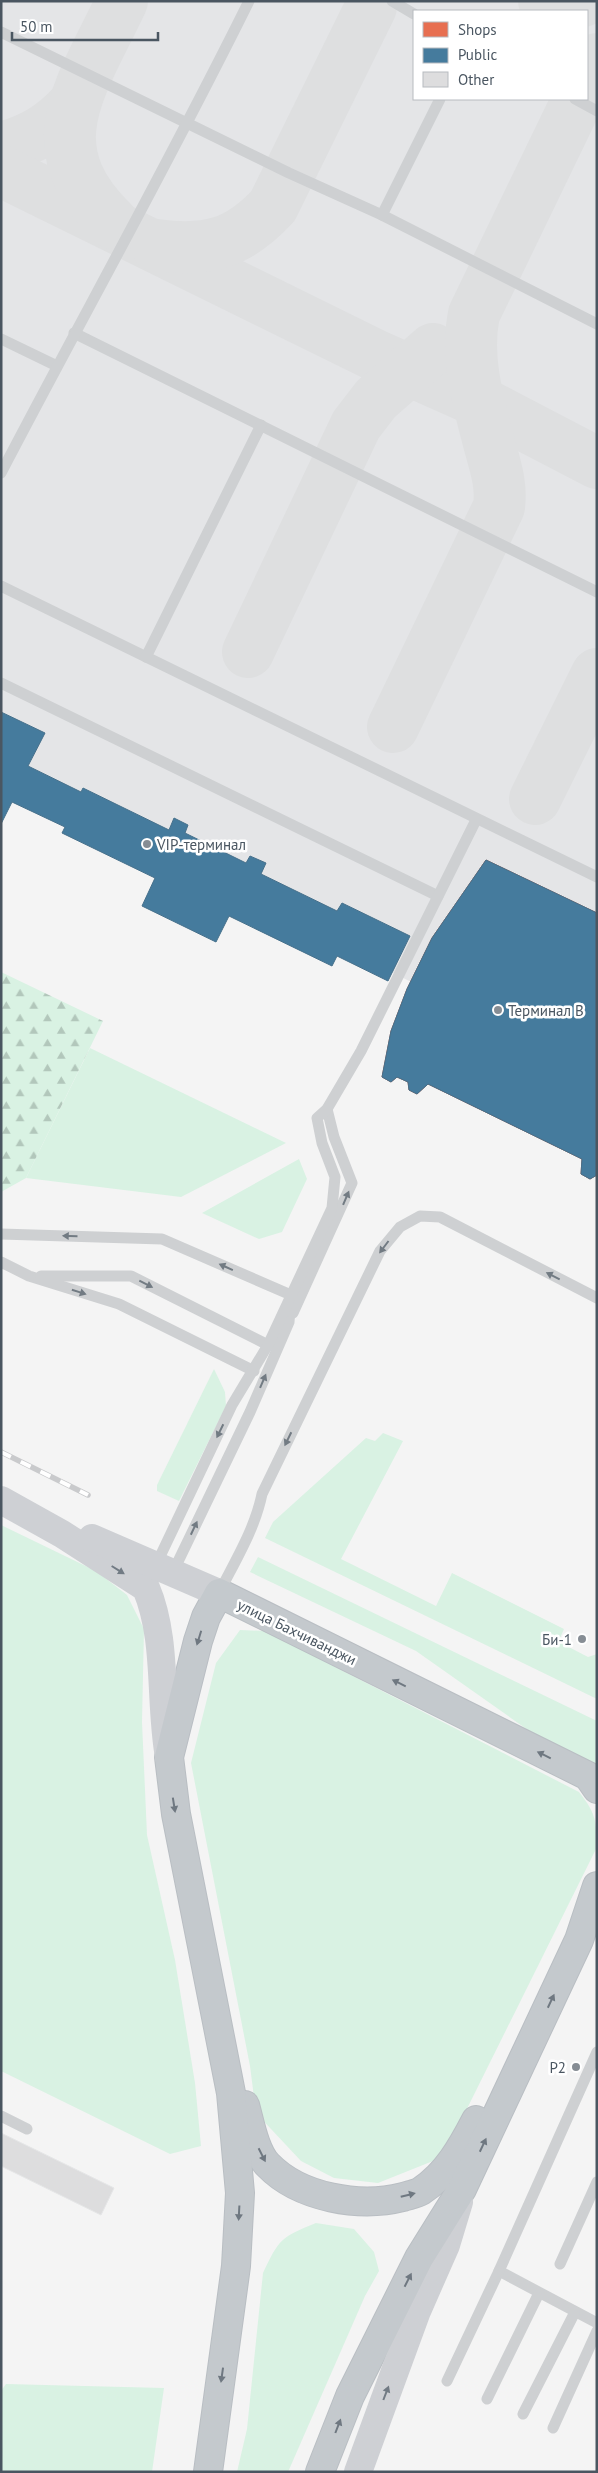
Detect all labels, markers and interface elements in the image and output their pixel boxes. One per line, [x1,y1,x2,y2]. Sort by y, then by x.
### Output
scale bar [12,10,159,42]
legend [413,10,588,100]
text: 50 m [20,17,53,36]
text: Shops [458,20,497,39]
text: Public [458,45,497,64]
text: Other [458,70,494,89]
place label: VIP-терминал [156,835,246,854]
marker: VIP-терминал [141,838,153,850]
place label: Терминал B [508,1001,584,1020]
marker: Терминал B [492,1004,504,1016]
one-way arrow [343,1191,351,1205]
one-way arrow [61,1232,77,1240]
one-way arrow [378,1240,389,1253]
one-way arrow [219,1262,233,1270]
one-way arrow [546,1272,561,1280]
one-way arrow [139,1280,153,1288]
one-way arrow [72,1288,87,1296]
one-way arrow [260,1374,268,1388]
one-way arrow [215,1424,223,1438]
one-way arrow [284,1432,292,1446]
one-way arrow [190,1521,198,1535]
one-way arrow [112,1565,125,1575]
street label: улица Бахчиванджи [234,1595,360,1669]
place label: Би-1 [542,1630,572,1649]
one-way arrow [195,1631,203,1646]
marker: Би-1 [576,1633,588,1645]
one-way arrow [392,1679,406,1687]
one-way arrow [537,1751,552,1759]
one-way arrow [171,1798,179,1814]
one-way arrow [547,1994,555,2008]
place label: P2 [549,2058,566,2077]
marker: P2 [570,2061,582,2073]
one-way arrow [479,2137,488,2152]
one-way arrow [258,2147,266,2162]
one-way arrow [401,2191,416,2199]
one-way arrow [234,2206,242,2222]
one-way arrow [404,2273,412,2287]
one-way arrow [217,2367,225,2383]
one-way arrow [382,2385,390,2400]
one-way arrow [334,2418,342,2433]

